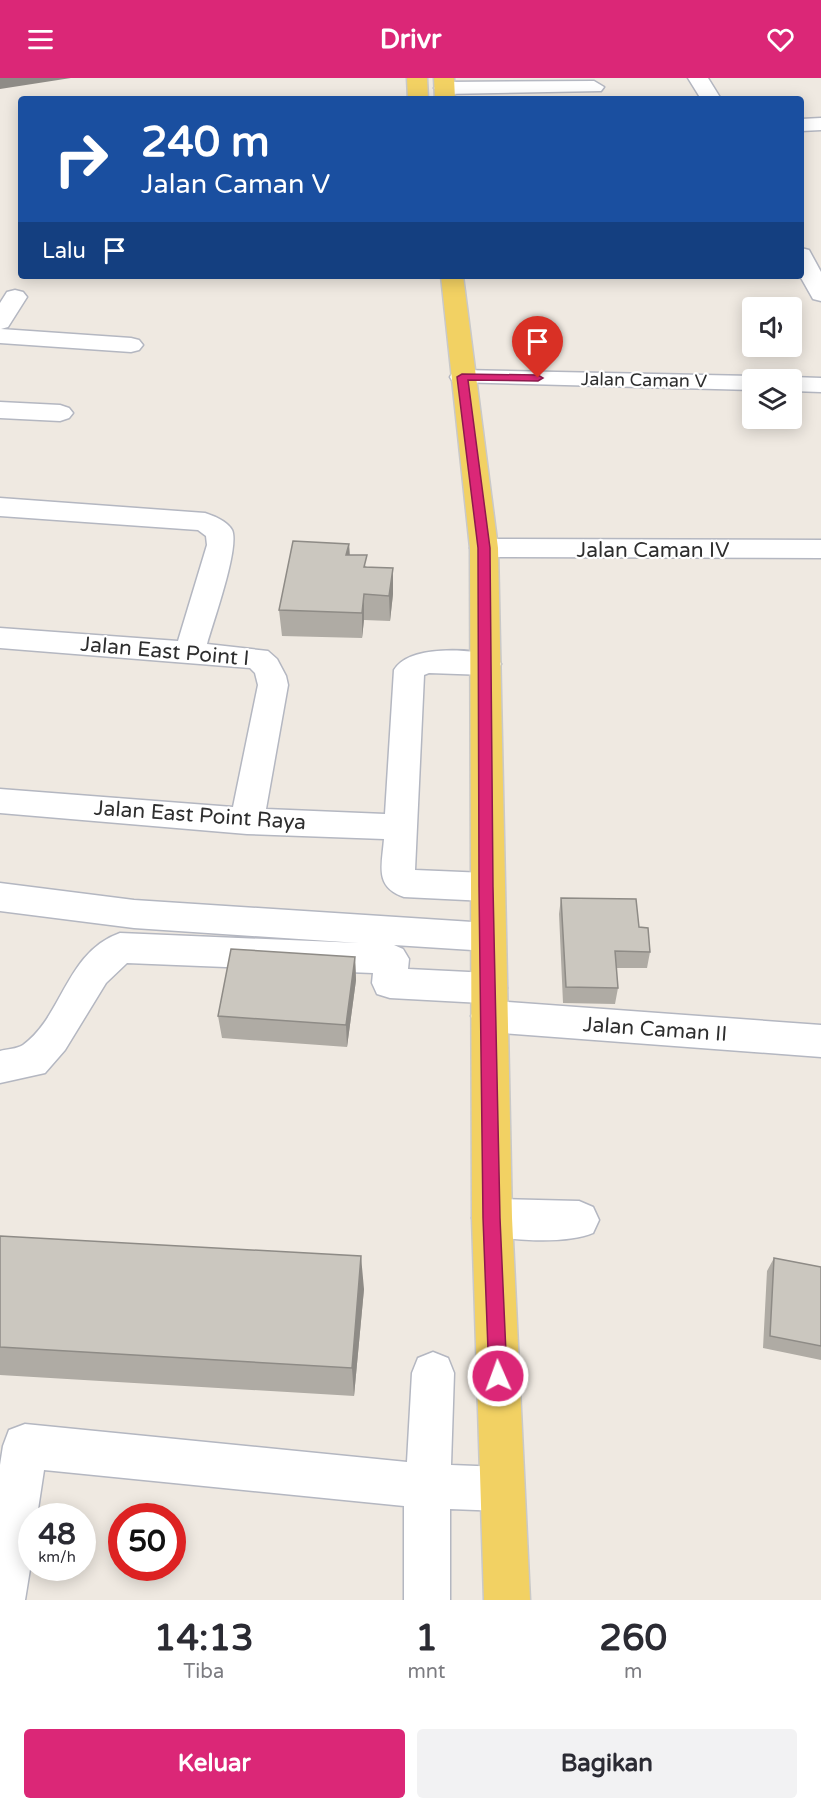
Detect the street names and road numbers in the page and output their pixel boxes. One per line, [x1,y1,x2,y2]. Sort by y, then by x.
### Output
street label: Jalan Caman V [581,368,708,392]
street label: Jalan Caman IV [576,538,730,563]
street label: Jalan East Point I [80,632,250,671]
street label: Jalan East Point Raya [93,796,307,835]
street label: Jalan Caman II [582,1012,728,1047]

